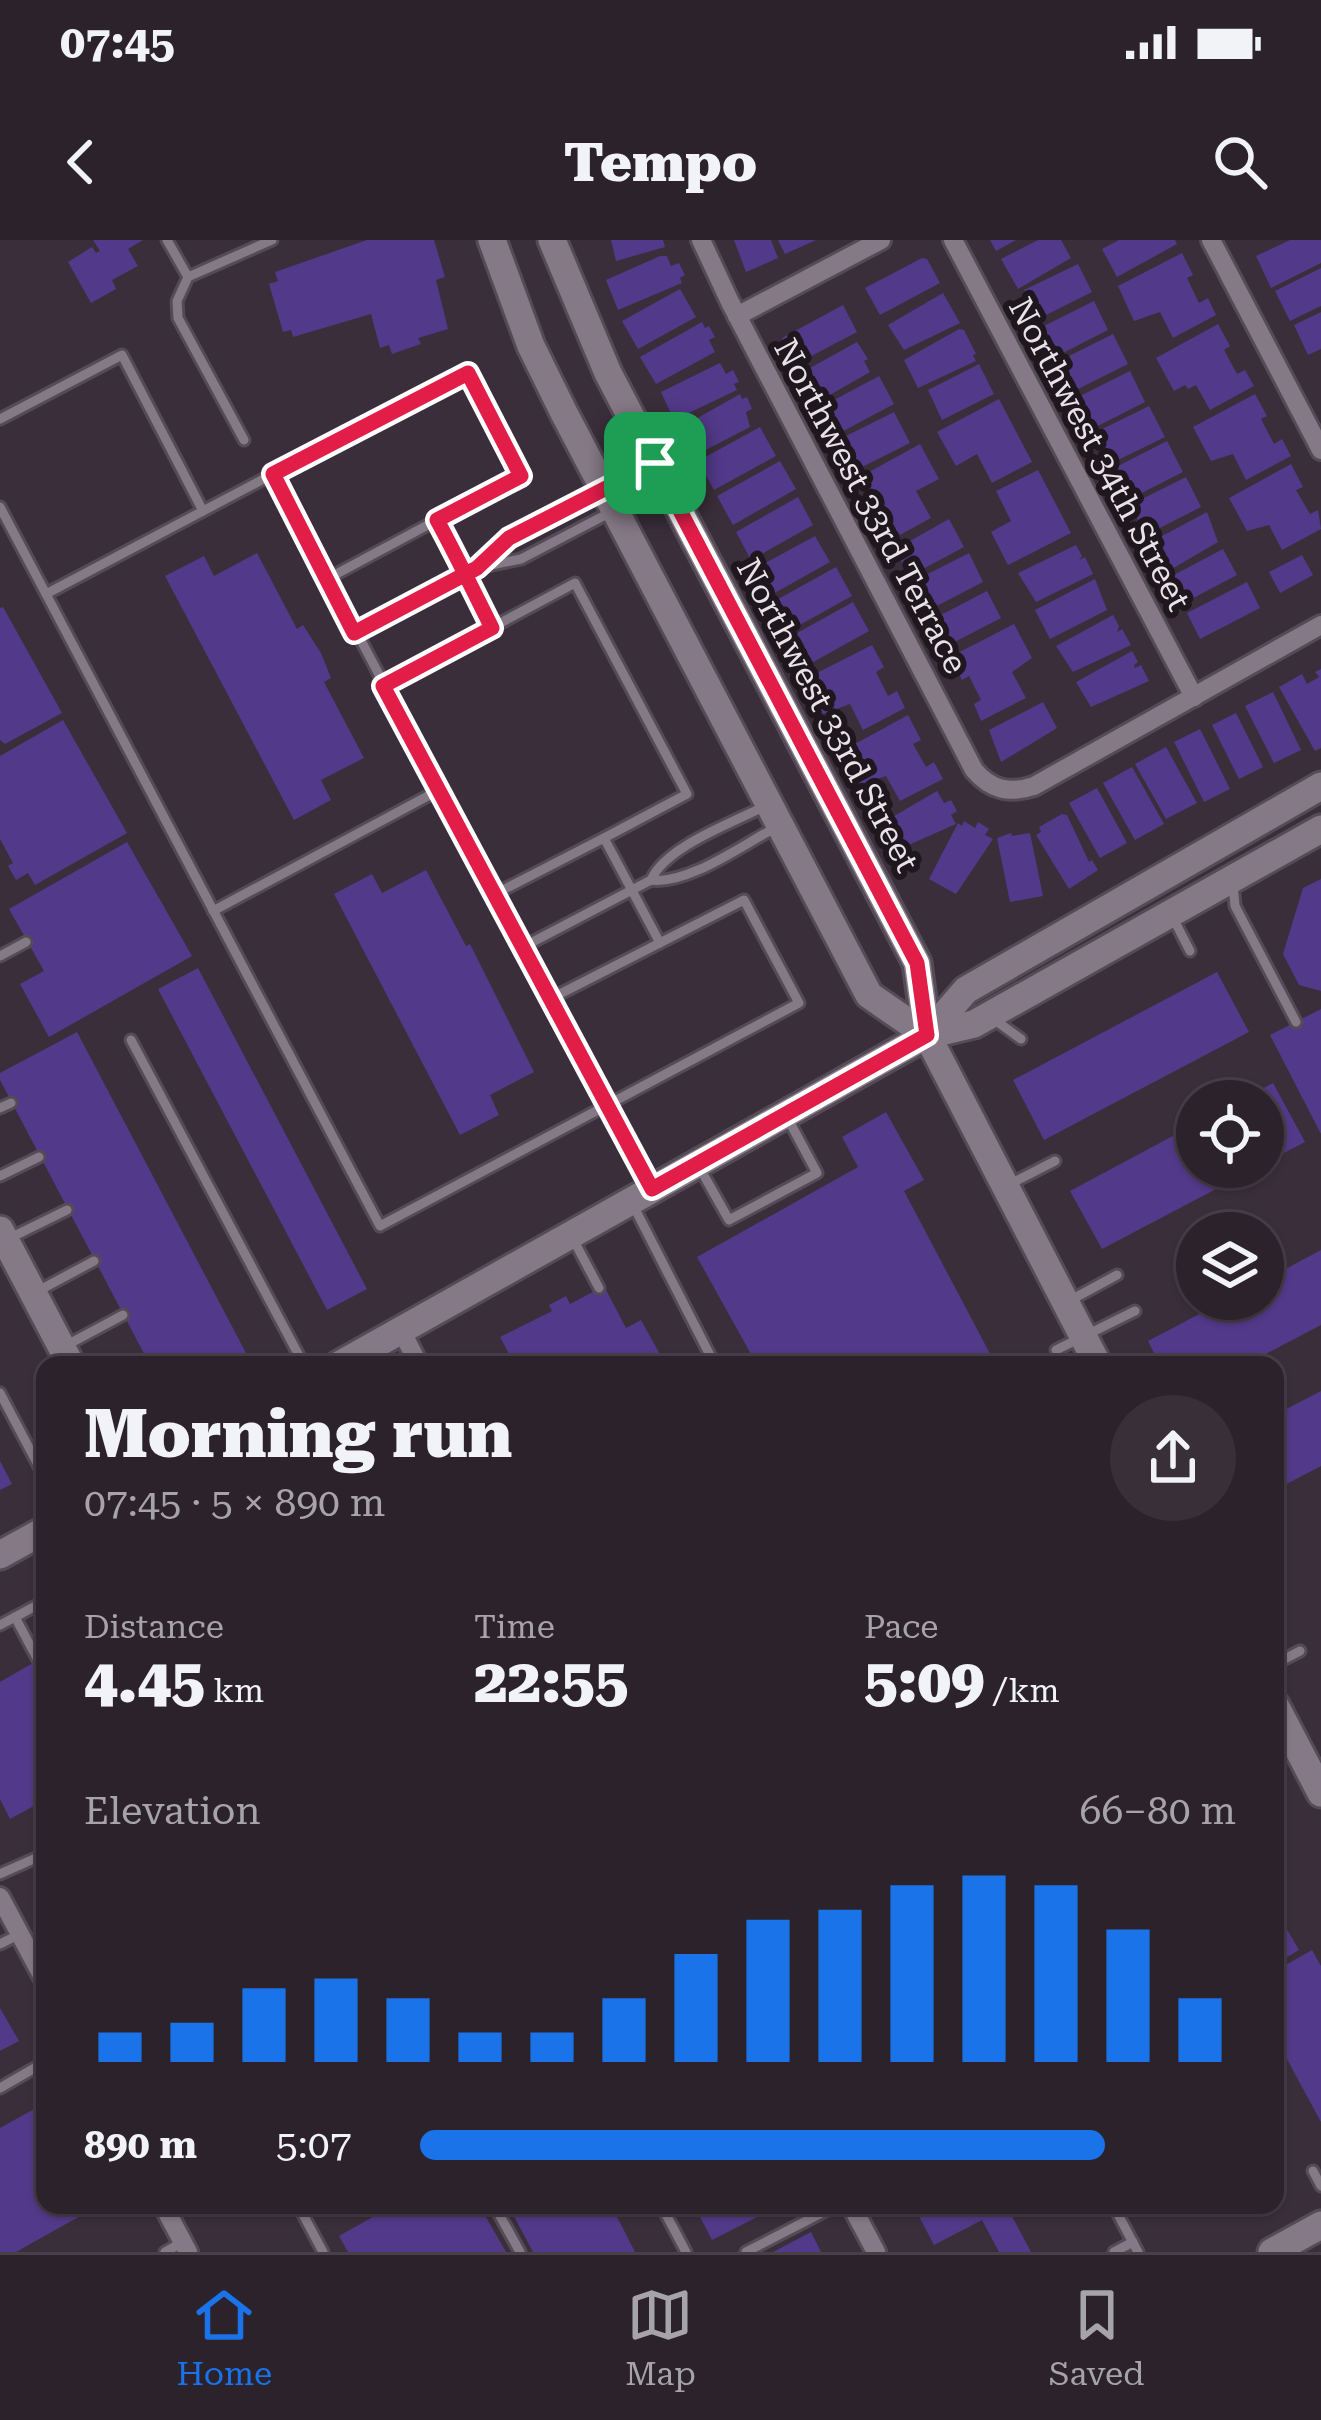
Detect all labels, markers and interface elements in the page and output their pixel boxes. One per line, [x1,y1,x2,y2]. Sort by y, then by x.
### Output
text: 07:45 [60,16,175,69]
icon: back [48,129,114,195]
icon: search [1207,129,1273,195]
text: Tempo [564,131,757,194]
street label: Northwest 34th Street [1001,291,1199,617]
street label: Northwest 33rd Terrace [766,332,976,680]
pin [604,412,706,514]
icon: arrive [622,430,688,496]
street label: Northwest 33rd Street [729,552,927,878]
map controls [1176,1080,1284,1320]
button: locate [1176,1080,1284,1188]
button: layers [1176,1212,1284,1320]
button: share [1110,1395,1236,1521]
text: Morning run [84,1396,512,1473]
text: 07:45 · 5 × 890 m [84,1480,385,1526]
text: Distance [84,1607,224,1646]
text: Time [474,1607,555,1646]
text: Pace [864,1607,938,1646]
text: 4.45 [84,1646,205,1717]
text: 22:55 [474,1646,628,1717]
text: 5:09 [864,1646,985,1717]
text: km [205,1671,264,1710]
text: /km [985,1671,1060,1710]
text: Elevation [84,1788,261,1834]
text: 66–80 m [1080,1788,1236,1834]
text: 890 m [84,2122,197,2168]
text: 5:07 [276,2122,352,2168]
tab: Home [177,2282,272,2393]
tab: Map [625,2282,696,2393]
tab: Saved [1049,2282,1144,2393]

